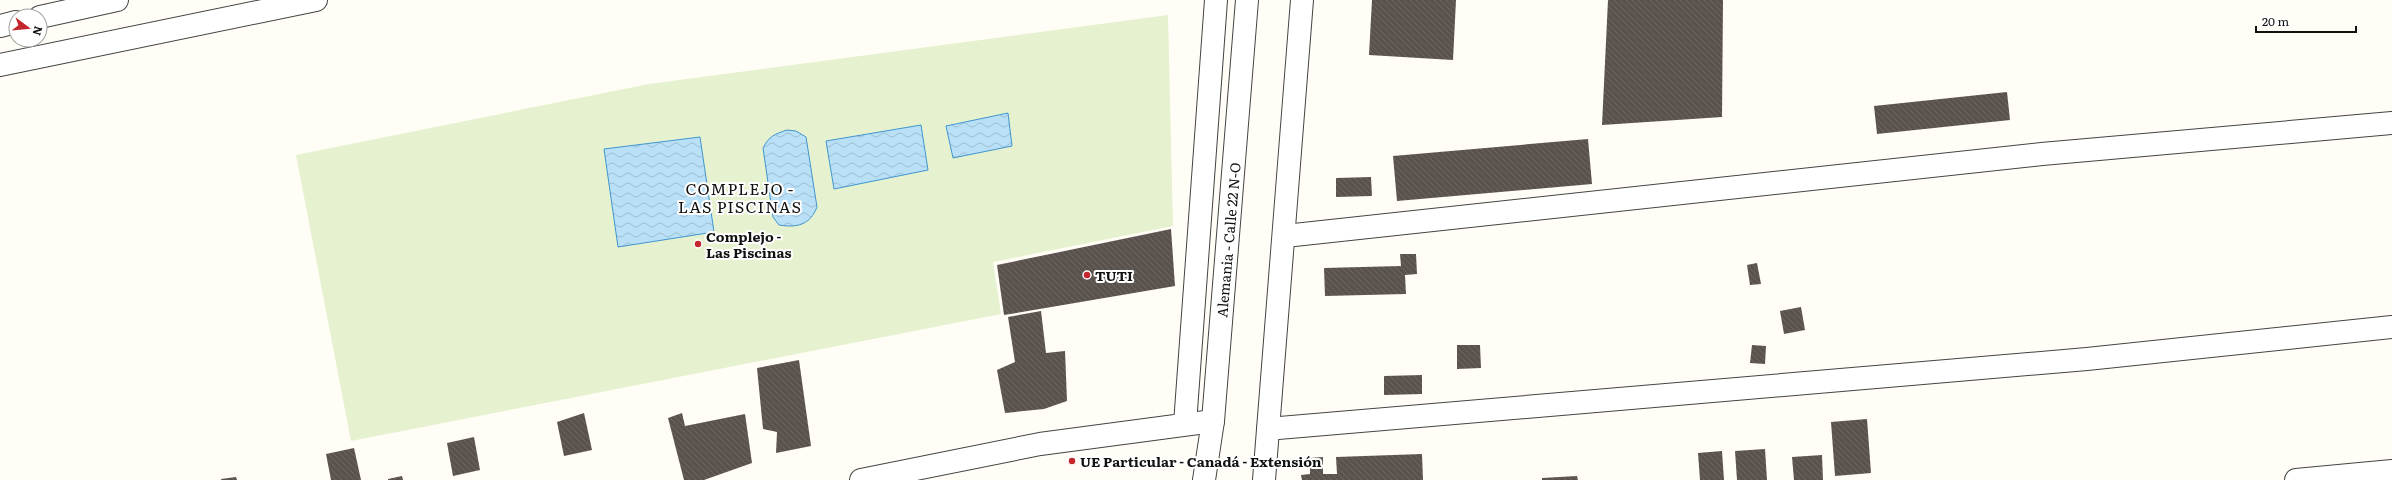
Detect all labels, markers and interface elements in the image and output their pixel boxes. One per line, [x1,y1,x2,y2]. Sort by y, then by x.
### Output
north arrow [8,8,48,48]
scale bar [2256,8,2356,34]
text: 20 m [2262,12,2289,30]
text: N [30,24,48,38]
street label: Alemania - Calle 22 N-O [1211,162,1245,318]
district label: COMPLEJO - LAS PISCINAS [678,176,802,218]
place label: Complejo - Las Piscinas [706,226,792,262]
marker: Complejo - Las Piscinas [693,239,703,249]
place label: TUTI [1095,265,1133,285]
marker: TUTI [1082,270,1092,280]
place label: UE Particular - Canadá - Extensión [1080,451,1322,471]
marker: UE Particular - Canadá - Extensión [1067,456,1077,466]

